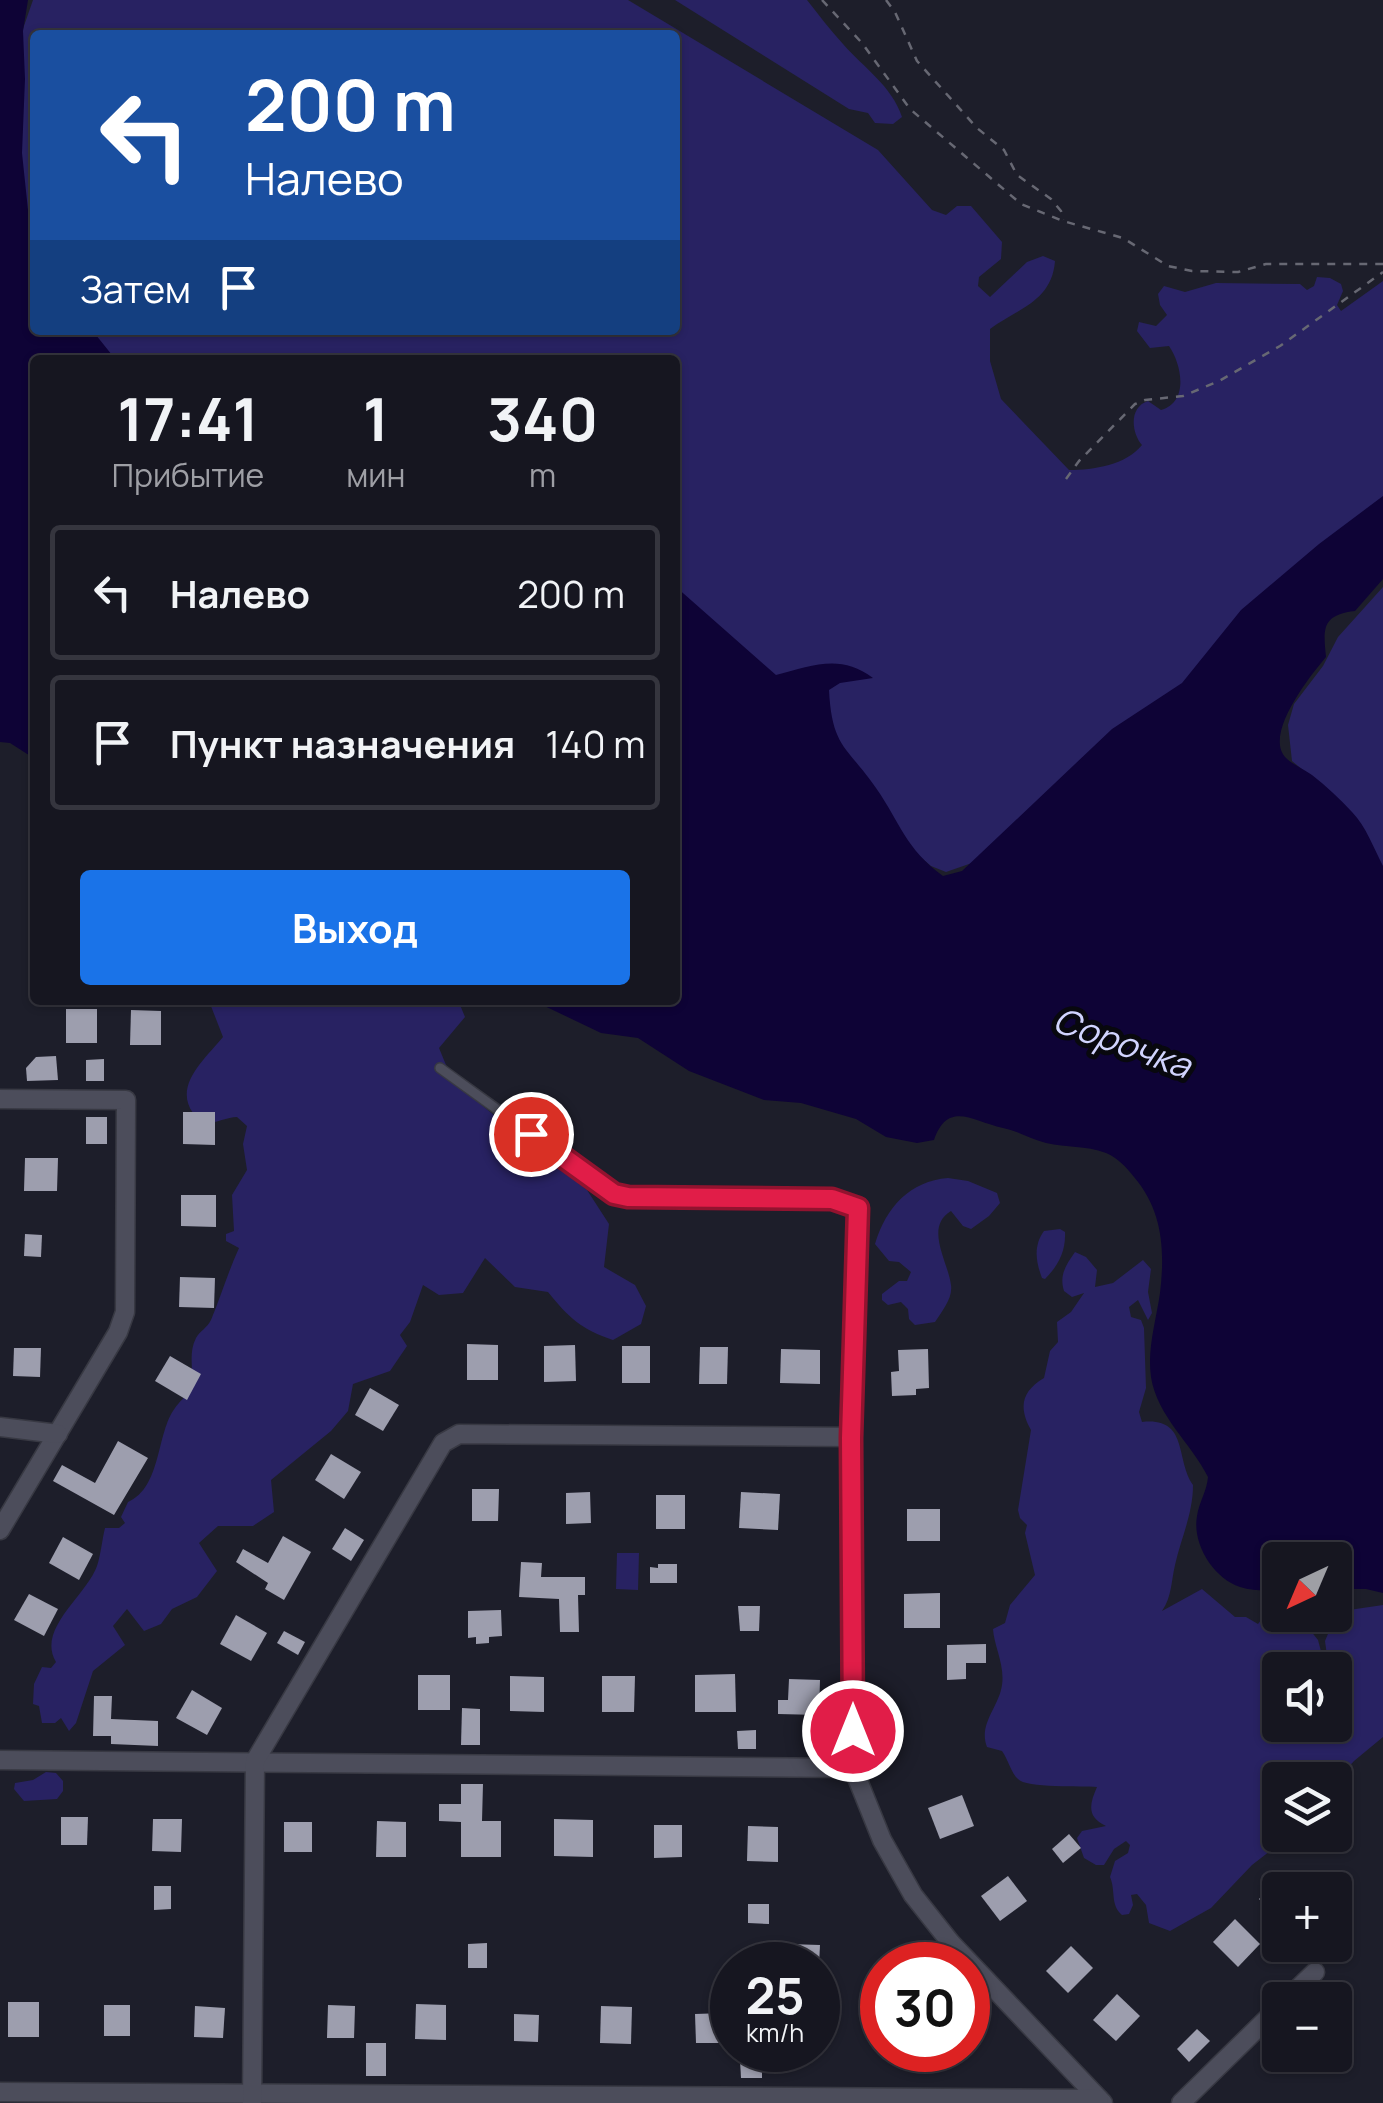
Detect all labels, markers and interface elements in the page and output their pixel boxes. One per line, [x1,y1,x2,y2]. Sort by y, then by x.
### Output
text: 200 m [245,56,456,152]
icon: left [80,70,210,200]
text: Налево [245,147,404,209]
icon: arrive [211,260,266,315]
text: Затем [80,262,191,314]
text: 17:41 [117,377,259,459]
text: 1 [363,377,389,459]
text: 340 [487,377,598,459]
text: Прибытие [112,453,264,497]
text: мин [346,453,405,497]
text: m [529,453,556,497]
icon: left [85,565,140,620]
text: Налево [170,567,310,619]
text: 200 m [517,567,625,619]
icon: arrive [85,715,140,770]
text: Пункт назначения [170,717,515,769]
text: 140 m [545,717,645,769]
button: Выход [80,870,630,985]
water label: Сорочка [1047,995,1199,1090]
pin [489,1092,574,1177]
icon: arrive [504,1107,559,1162]
north arrow [1262,1542,1352,1632]
map controls [1262,1542,1352,2072]
button: sound [1262,1652,1352,1742]
position arrow [801,1679,905,1783]
button: layers [1262,1762,1352,1852]
button: + [1262,1872,1352,1962]
speed limit sign: 30 [860,1942,990,2072]
text: 25 [745,1961,805,2029]
button: − [1262,1982,1352,2072]
text: km/h [746,2015,804,2050]

